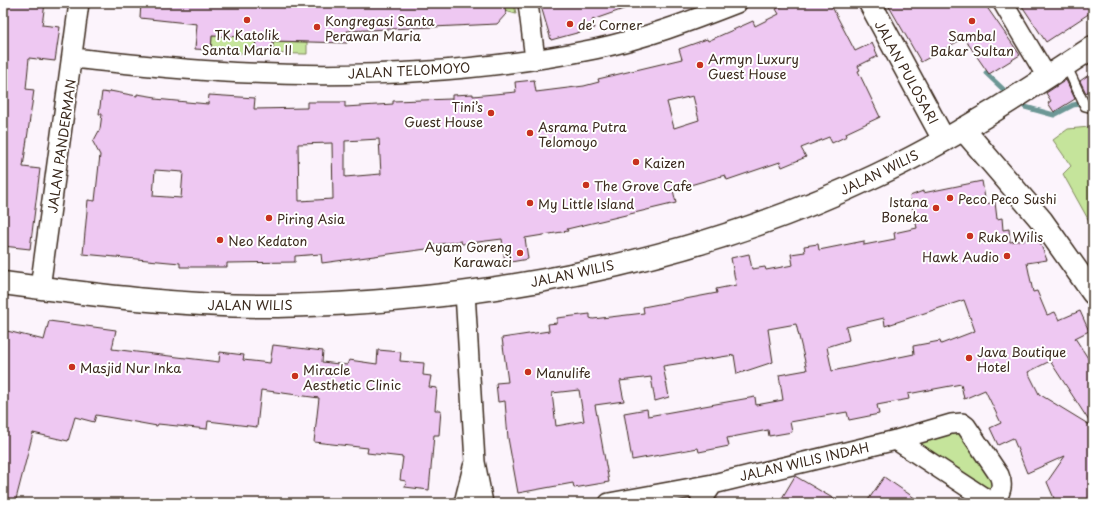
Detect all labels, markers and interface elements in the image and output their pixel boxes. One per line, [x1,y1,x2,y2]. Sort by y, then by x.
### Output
place label: Kongregasi Santa Perawan Maria [325,11,435,45]
marker: TK Katolik Santa Maria II [242,15,252,25]
place label: de' Corner [578,15,643,34]
marker: Sambal Bakar Sultan [967,16,977,26]
street label: JALAN PULOSARI [871,17,943,127]
marker: de' Corner [565,19,575,29]
marker: Kongregasi Santa Perawan Maria [312,22,322,32]
place label: TK Katolik Santa Maria II [202,25,292,59]
place label: Sambal Bakar Sultan [930,26,1014,60]
place label: Armyn Luxury Guest House [708,49,799,83]
street label: JALAN TELOMOYO [347,57,471,83]
marker: Armyn Luxury Guest House [695,60,705,70]
street label: JALAN PANDERMAN [42,78,80,214]
place label: Tini’s Guest House [404,97,483,131]
marker: Tini’s Guest House [486,108,496,118]
place label: Asrama Putra Telomoyo [538,117,627,151]
marker: Asrama Putra Telomoyo [525,128,535,138]
street label: JALAN WILIS [837,145,921,199]
place label: Kaizen [644,153,685,172]
marker: Kaizen [631,157,641,167]
place label: The Grove Cafe [594,176,692,195]
marker: The Grove Cafe [581,180,591,190]
place label: Peco Peco Sushi [958,189,1057,208]
place label: Istana Boneka [881,192,929,226]
marker: Peco Peco Sushi [945,193,955,203]
place label: My Little Island [538,194,634,213]
marker: My Little Island [525,198,535,208]
marker: Istana Boneka [931,203,941,213]
place label: Piring Asia [277,209,345,228]
marker: Piring Asia [264,213,274,223]
place label: Ruko Wilis [978,227,1043,246]
place label: Neo Kedaton [228,231,307,250]
marker: Ruko Wilis [965,231,975,241]
marker: Neo Kedaton [215,235,225,245]
place label: Ayam Goreng Karawaci [424,237,512,271]
place label: Hawk Audio [922,247,999,266]
marker: Ayam Goreng Karawaci [515,248,525,258]
marker: Hawk Audio [1002,251,1012,261]
street label: JALAN WILIS [528,255,616,291]
street label: JALAN WILIS [207,295,293,314]
place label: Java Boutique Hotel [977,342,1066,376]
marker: Java Boutique Hotel [964,353,974,363]
place label: Masjid Nur Inka [80,358,182,377]
place label: Miracle Aesthetic Clinic [303,360,401,394]
marker: Masjid Nur Inka [67,362,77,372]
place label: Manulife [536,363,591,382]
marker: Manulife [523,367,533,377]
marker: Miracle Aesthetic Clinic [290,371,300,381]
street label: JALAN WILIS INDAH [737,437,871,485]

